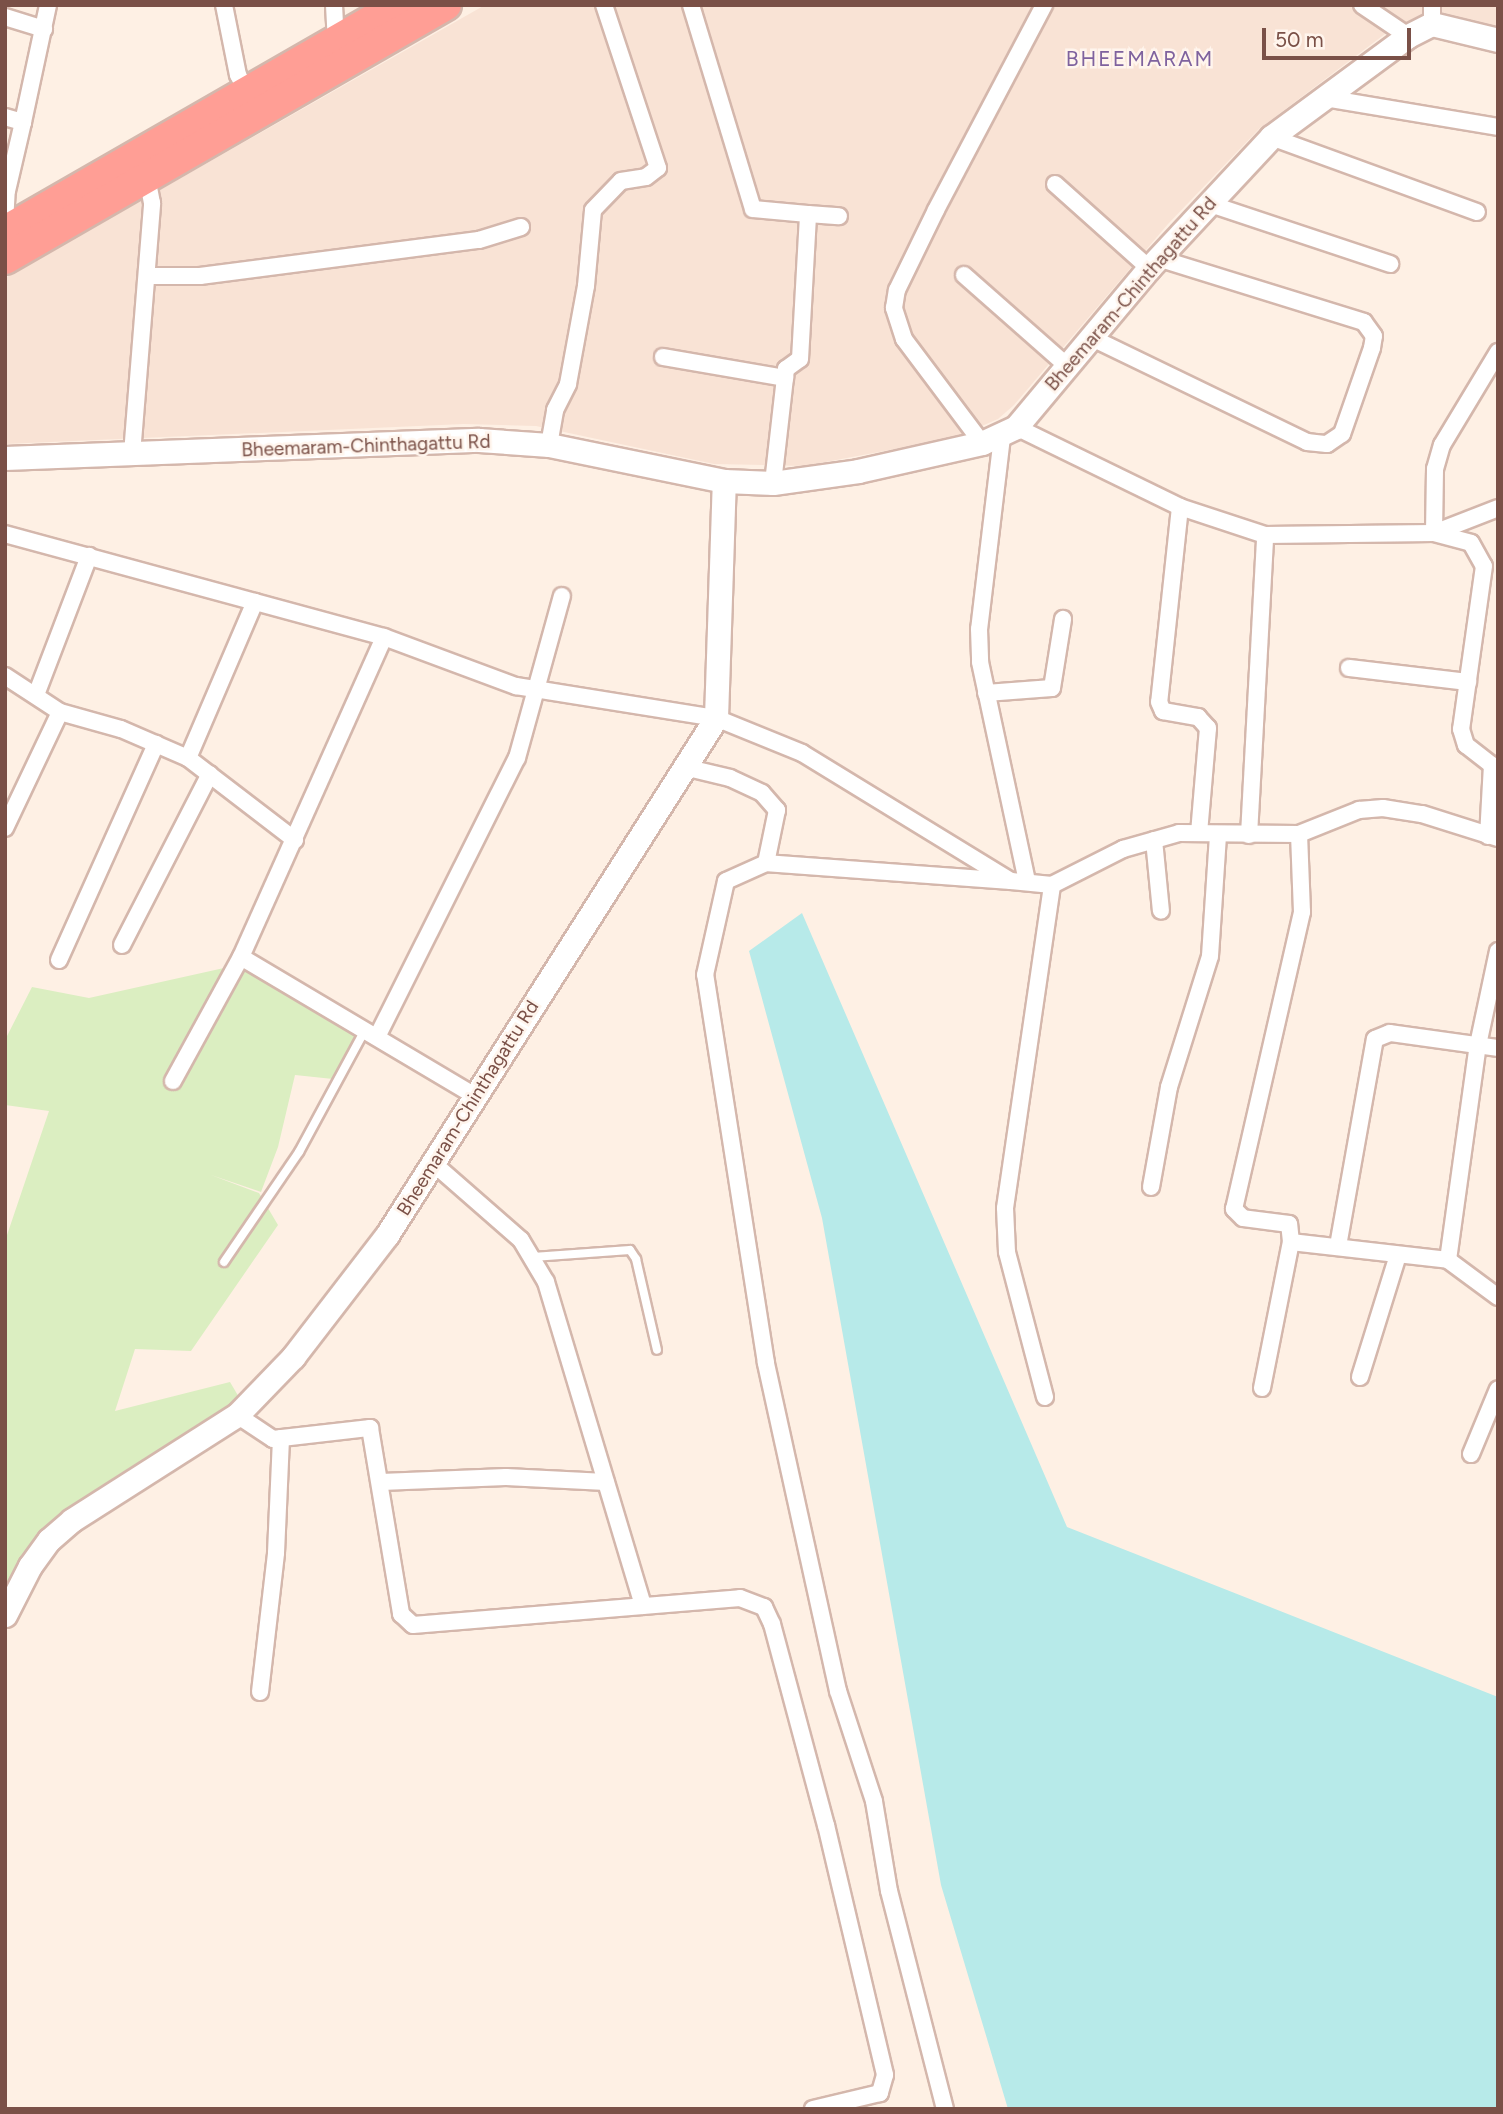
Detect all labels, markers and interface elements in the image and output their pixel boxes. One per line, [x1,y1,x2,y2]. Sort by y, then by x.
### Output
scale bar [1265,14,1414,58]
text: 50 m [1275,27,1324,52]
district label: BHEEMARAM [1067,46,1213,72]
street label: Bheemaram-Chinthagattu Rd [1041,192,1221,396]
street label: Bheemaram-Chinthagattu Rd [241,430,491,462]
street label: Bheemaram-Chinthagattu Rd [392,996,544,1220]

